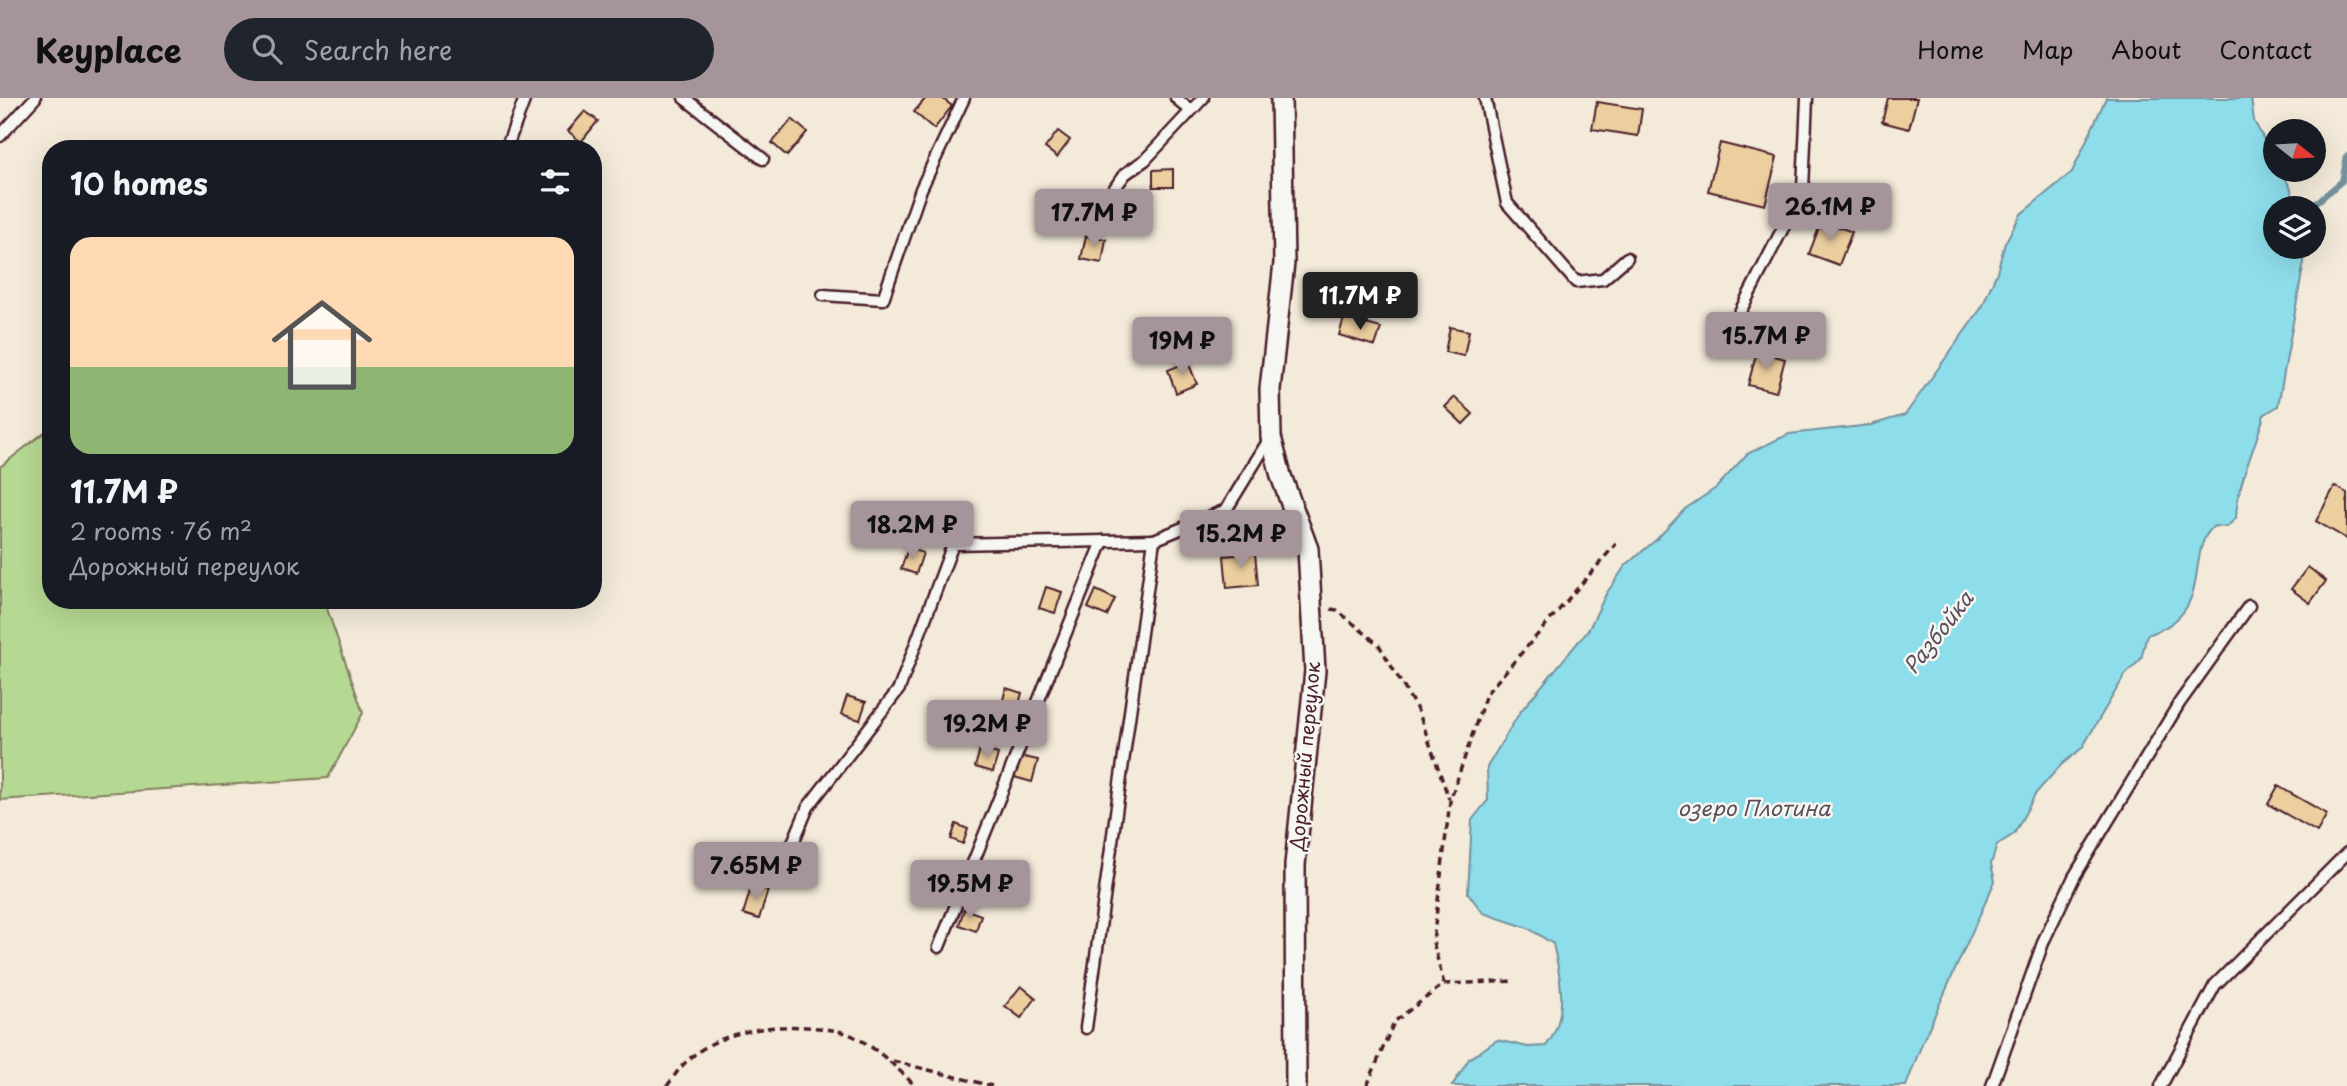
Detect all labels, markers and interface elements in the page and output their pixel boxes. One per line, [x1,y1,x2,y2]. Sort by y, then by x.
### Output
search box [224,18,714,81]
text: Keyplace [35,24,182,74]
icon: search [248,30,286,68]
text: Search here [304,30,452,69]
text: Home [1917,31,1984,67]
text: Map [2022,31,2073,67]
text: About [2111,31,2181,67]
text: Contact [2219,31,2312,67]
north arrow [2263,119,2326,182]
map controls [2263,119,2326,259]
text: 10 homes [70,160,208,205]
icon: filters [536,163,574,201]
pin: 26.1M ₽ [1765,184,1895,243]
text: 26.1M ₽ [1784,188,1876,223]
pin: 17.7M ₽ [1029,190,1159,249]
text: 17.7M ₽ [1051,194,1137,229]
button: layers [2263,196,2326,259]
pin: 11.7M ₽ [1295,272,1425,332]
text: 11.7M ₽ [1319,277,1401,312]
icon: home [259,282,385,408]
pin: 15.7M ₽ [1701,313,1831,372]
pin: 19M ₽ [1133,317,1231,377]
text: 15.7M ₽ [1722,317,1810,352]
text: 19M ₽ [1149,322,1215,357]
text: 11.7M ₽ [70,468,178,513]
pin: 18.2M ₽ [847,502,977,561]
text: 18.2M ₽ [867,506,957,541]
pin: 15.2M ₽ [1176,510,1306,570]
text: 2 rooms · 76 m² [70,513,252,548]
text: 15.2M ₽ [1196,515,1286,550]
text: Дорожный переулок [70,548,299,583]
water label: Разбойка [1895,583,1981,680]
street label: Дорожный переулок [1282,660,1326,853]
pin: 19.2M ₽ [922,700,1052,760]
text: 19.2M ₽ [943,705,1031,740]
water label: озеро Плотина [1678,791,1831,823]
pin: 7.65M ₽ [691,842,821,902]
text: 7.65M ₽ [710,847,802,882]
pin: 19.5M ₽ [905,860,1035,920]
text: 19.5M ₽ [927,865,1013,900]

